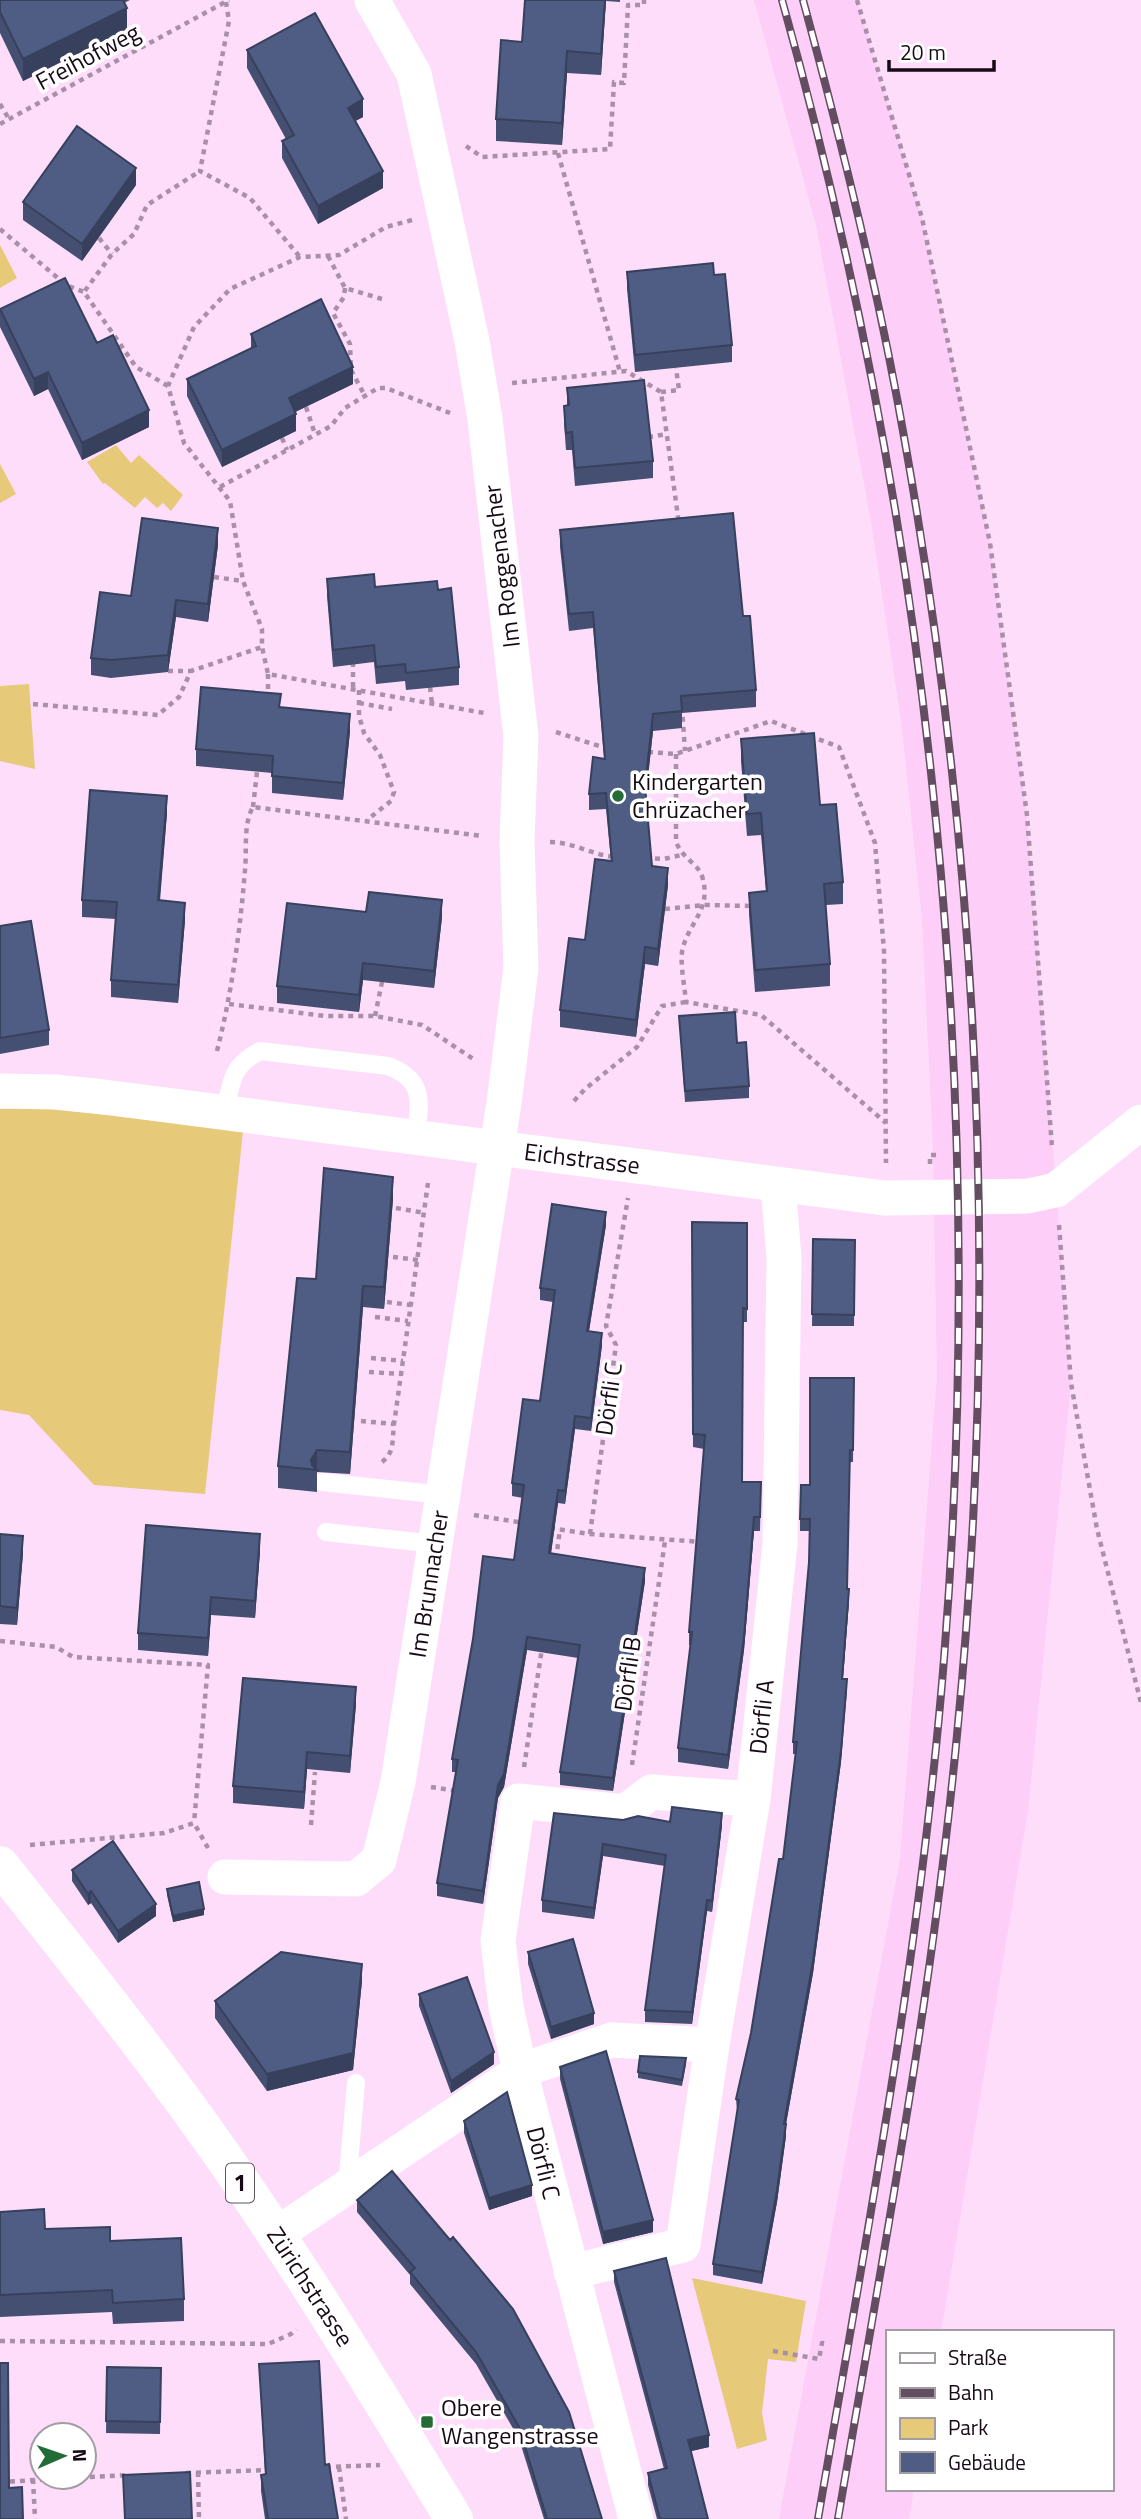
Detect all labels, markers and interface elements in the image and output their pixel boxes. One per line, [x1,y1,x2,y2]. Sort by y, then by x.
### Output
street label: Freihofweg [29,14,146,99]
scale bar [889,28,994,72]
text: 20 m [900,36,946,68]
street label: Im Roggenacher [473,483,529,650]
place label: Kindergarten Chrüzacher [632,763,763,827]
marker: Kindergarten Chrüzacher [610,788,626,804]
street label: Eichstrasse [522,1133,642,1183]
street label: Dörfli C [585,1360,631,1438]
street label: Im Brunnacher [399,1508,457,1660]
street label: Dörfli B [604,1634,650,1714]
street label: Dörfli A [739,1678,783,1756]
street label: Dörfli C [518,2123,570,2203]
road number: 1 [226,2164,254,2202]
street label: Zürichstrasse [259,2219,363,2354]
legend [886,2330,1113,2491]
text: Straße [948,2341,1007,2373]
text: Bahn [948,2376,994,2408]
place label: Obere Wangenstrasse [441,2389,599,2453]
text: Park [948,2411,988,2443]
marker: Obere Wangenstrasse [419,2414,435,2430]
north arrow [28,2421,98,2491]
text: Gebäude [948,2446,1026,2478]
text: N [66,2448,95,2462]

